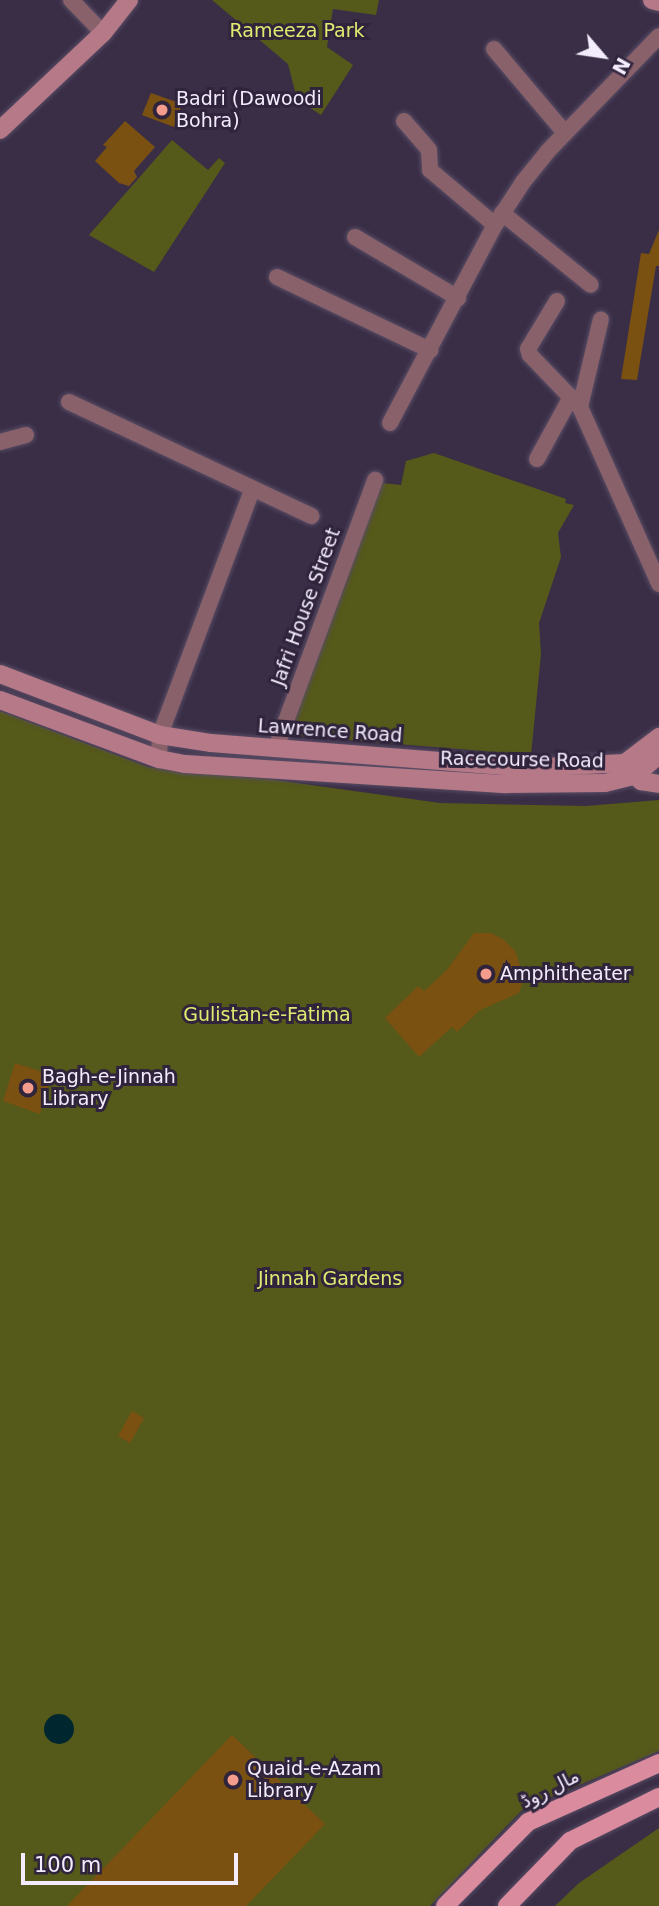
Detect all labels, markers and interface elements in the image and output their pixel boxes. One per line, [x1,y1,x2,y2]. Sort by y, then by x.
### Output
park label: Rameeza Park [229,20,365,42]
north arrow [568,21,638,91]
text: N [608,54,635,78]
place label: Badri (Dawoodi Bohra) [176,88,322,132]
marker: Badri (Dawoodi Bohra) [154,102,170,118]
street label: Jafri House Street [267,525,345,689]
street label: Lawrence Road [257,715,403,747]
street label: Racecourse Road [440,747,604,773]
place label: Amphitheater [500,963,631,985]
marker: Amphitheater [478,966,494,982]
park label: Gulistan-e-Fatima [183,1004,351,1026]
place label: Bagh-e-Jinnah Library [42,1066,176,1110]
marker: Bagh-e-Jinnah Library [20,1080,36,1096]
park label: Jinnah Gardens [258,1268,402,1290]
place label: Quaid-e-Azam Library [247,1758,381,1802]
street label: مال روڈ [517,1765,583,1813]
marker: Quaid-e-Azam Library [225,1772,241,1788]
scale bar [24,1840,242,1884]
text: 100 m [34,1853,101,1877]

